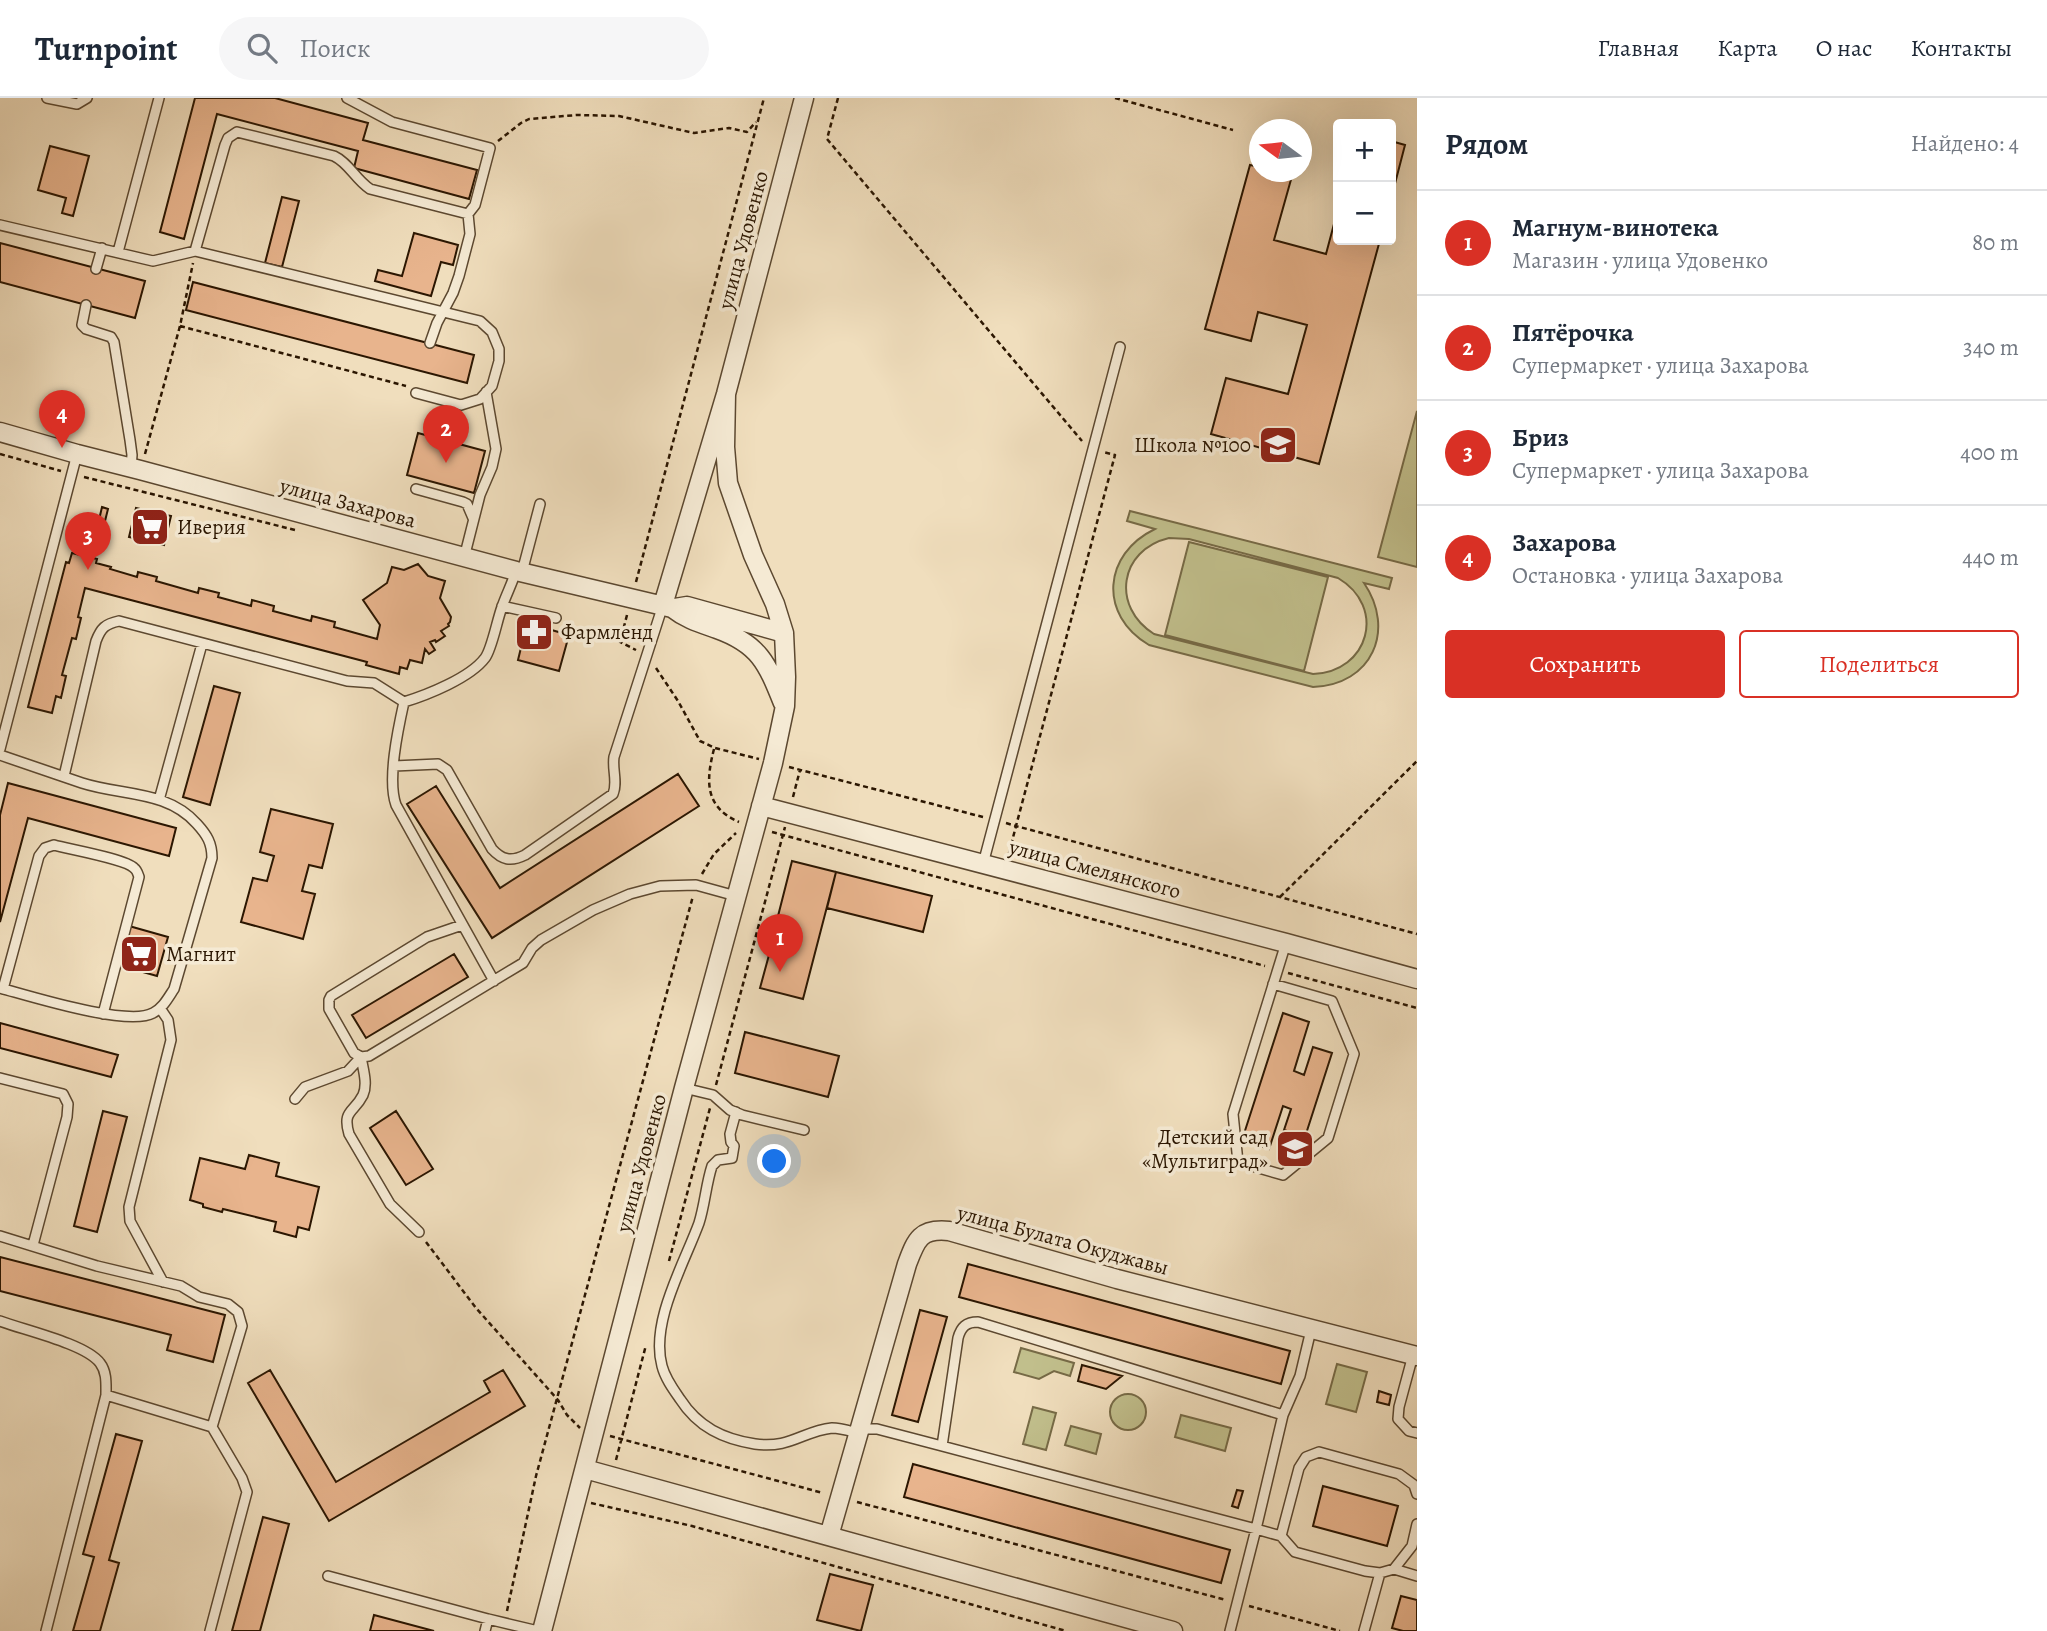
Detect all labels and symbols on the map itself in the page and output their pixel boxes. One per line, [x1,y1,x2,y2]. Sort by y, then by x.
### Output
north arrow [1249,119,1312,182]
street label: улица Удовенко [711,168,775,313]
pin: 4 [39,390,85,448]
pin: 2 [423,405,469,463]
school or university icon: Школа №100 [1257,424,1299,466]
place label: Школа №100 [1134,431,1251,459]
street label: улица Захарова [276,471,419,535]
supermarket icon: Иверия [129,506,171,548]
pin: 3 [65,512,111,570]
place label: Иверия [177,513,246,541]
pharmacy icon: Фармленд [513,611,555,653]
place label: Фармленд [561,618,653,646]
street label: улица Смелянского [1005,832,1184,905]
pin: 1 [757,914,803,972]
supermarket icon: Магнит [118,933,160,975]
place label: Магнит [166,940,236,968]
street label: улица Удовенко [609,1091,673,1236]
place label: Детский сад «Мультиград» [1142,1123,1268,1175]
school or university icon: Детский сад «Мультиград» [1274,1128,1316,1170]
your location [757,1144,791,1178]
street label: улица Булата Окуджавы [953,1198,1172,1282]

